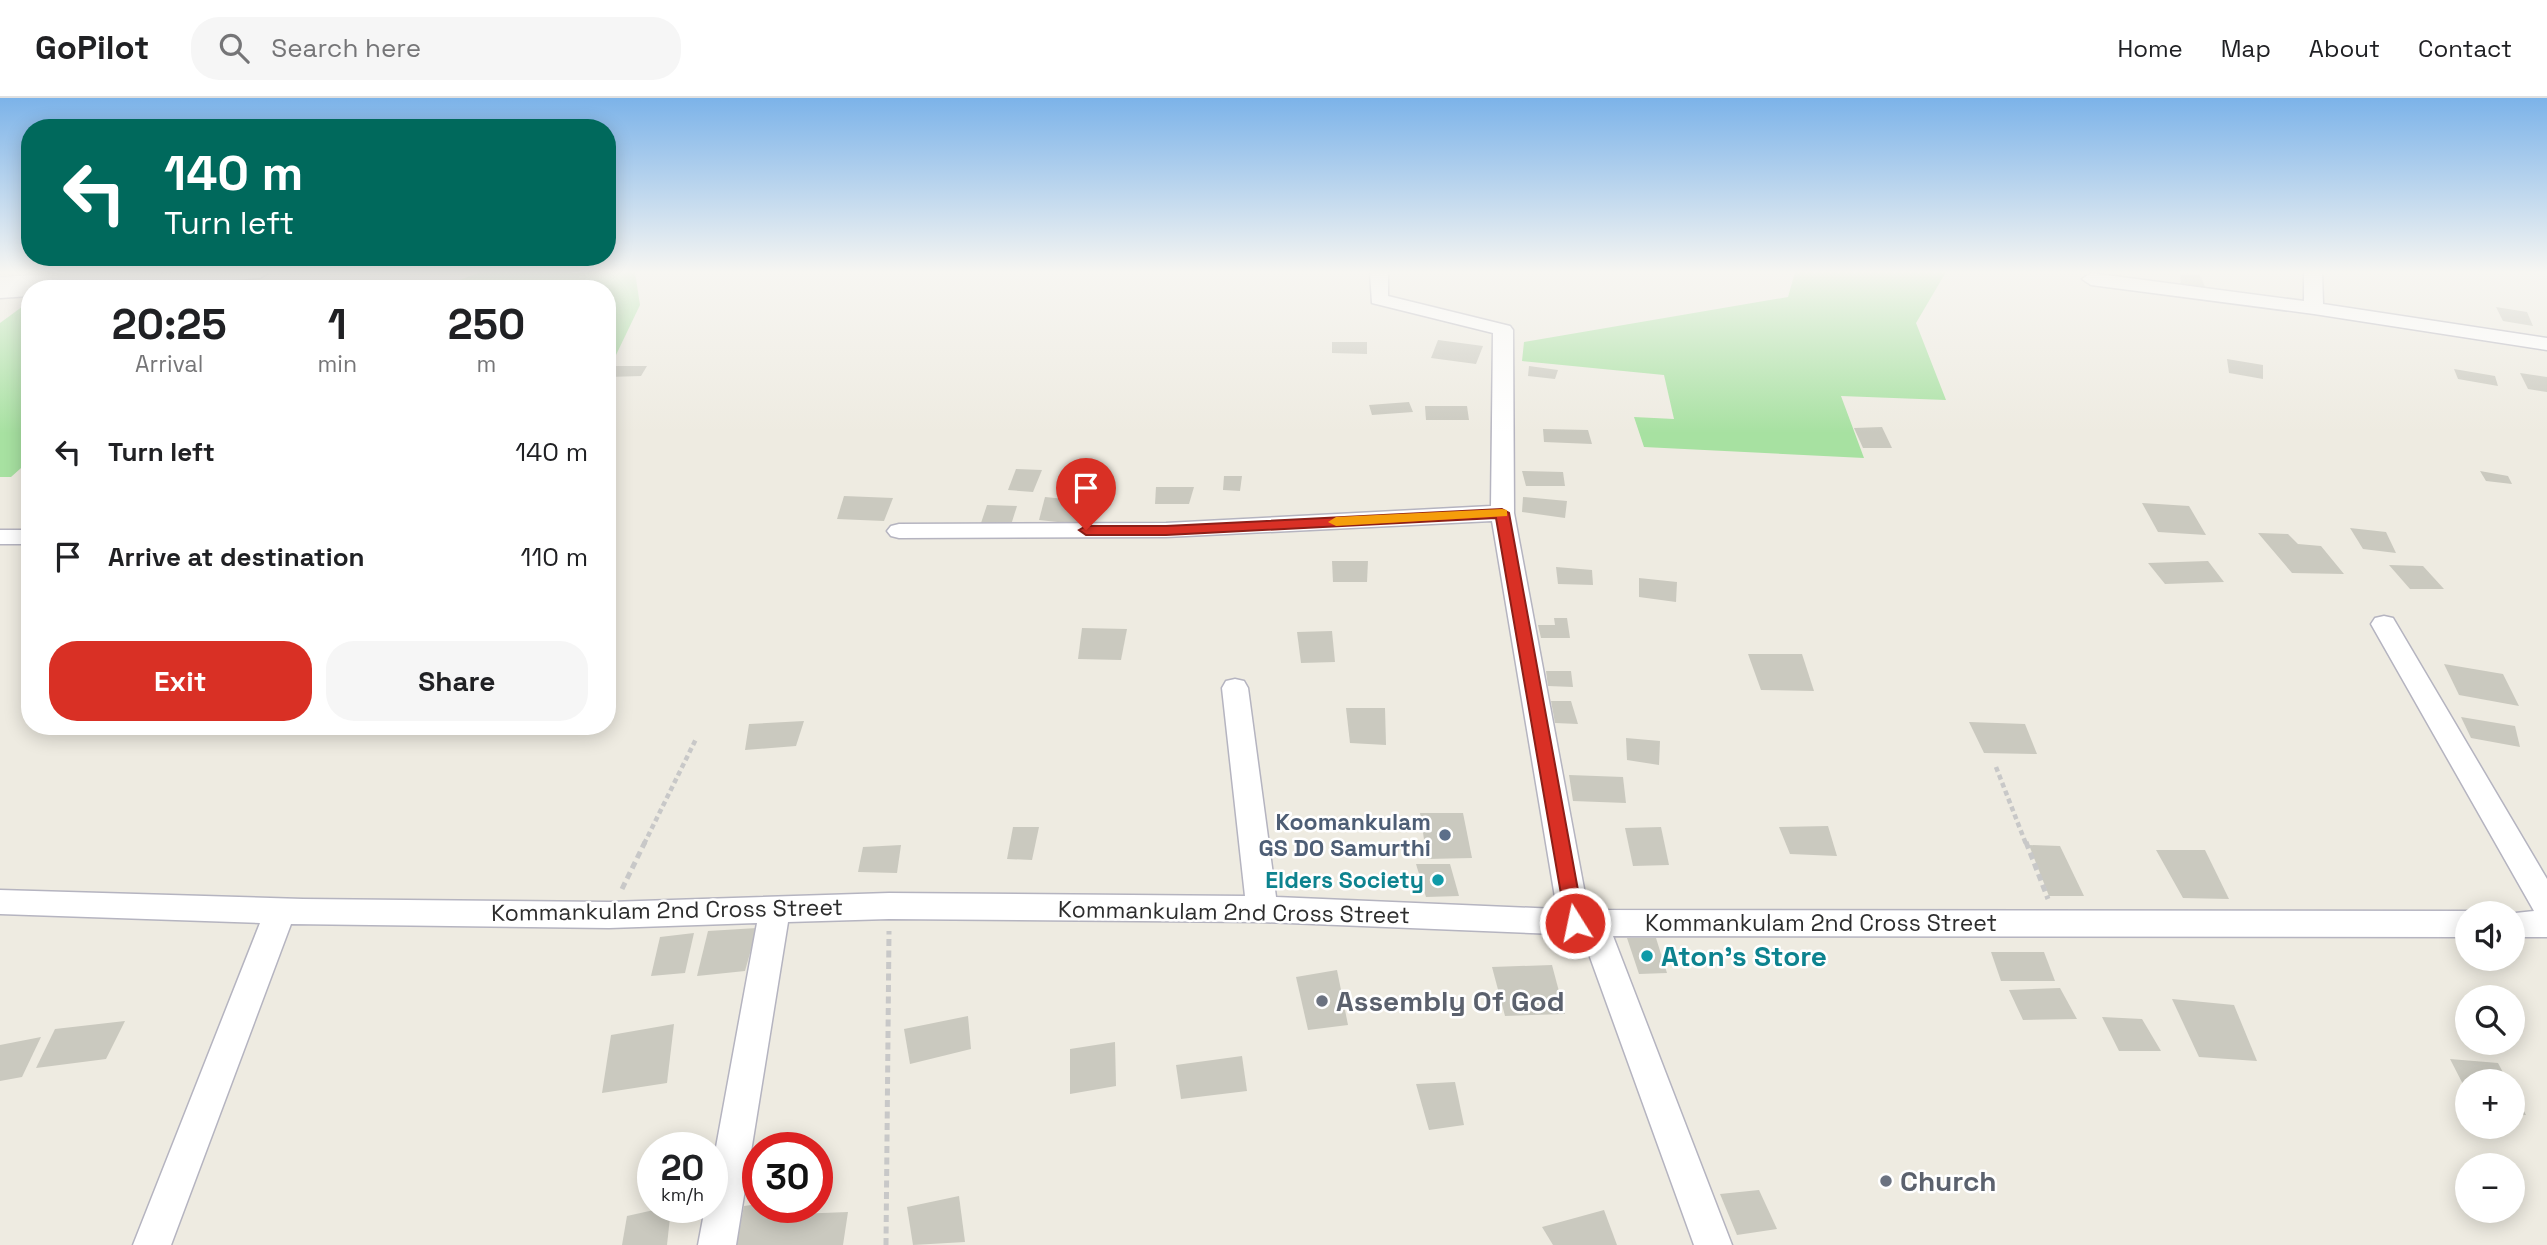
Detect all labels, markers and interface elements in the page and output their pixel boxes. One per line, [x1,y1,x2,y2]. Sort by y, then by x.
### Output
search box [191,17,681,80]
text: GoPilot [35,27,149,69]
icon: search [215,29,253,67]
text: Search here [271,31,421,65]
text: Home [2117,33,2183,64]
text: Map [2221,33,2271,64]
text: About [2309,33,2380,64]
text: Contact [2418,33,2512,64]
text: 140 m [164,142,303,204]
icon: left [49,147,140,238]
text: Turn left [164,203,294,243]
text: 20:25 [112,298,227,351]
text: 1 [328,298,347,351]
text: 250 [448,298,525,351]
text: Arrival [135,349,203,379]
text: min [317,349,357,379]
text: m [477,349,496,379]
icon: left [49,433,87,471]
text: Turn left [108,435,215,469]
text: 140 m [515,435,588,469]
pin [1056,458,1116,530]
icon: arrive [1067,469,1105,507]
icon: arrive [49,538,87,576]
text: Arrive at destination [108,540,365,574]
text: 110 m [521,540,588,574]
button: Exit [49,641,312,721]
button: Share [326,641,588,721]
place label: Koomankulam GS DO Samurthi [1259,807,1431,863]
marker: Koomankulam GS DO Samurthi [1437,827,1453,843]
place label: Elders Society [1265,865,1424,895]
marker: Elders Society [1430,872,1446,888]
position arrow [1538,886,1612,960]
street label: Kommankulam 2nd Cross Street [491,892,843,928]
street label: Kommankulam 2nd Cross Street [1058,894,1410,930]
map controls [2455,901,2525,1223]
button: sound [2455,901,2525,971]
street label: Kommankulam 2nd Cross Street [1645,908,1997,938]
place label: Aton's Store [1661,938,1827,974]
marker: Aton's Store [1639,948,1655,964]
place label: Assembly Of God [1336,983,1565,1019]
button: search [2455,985,2525,1055]
marker: Assembly Of God [1314,993,1330,1009]
button: + [2455,1069,2525,1139]
speed limit sign: 30 [742,1132,833,1223]
text: 20 [661,1146,704,1190]
button: − [2455,1153,2525,1223]
place label: Church [1900,1163,1997,1199]
marker: Church [1878,1173,1894,1189]
text: km/h [661,1183,704,1206]

